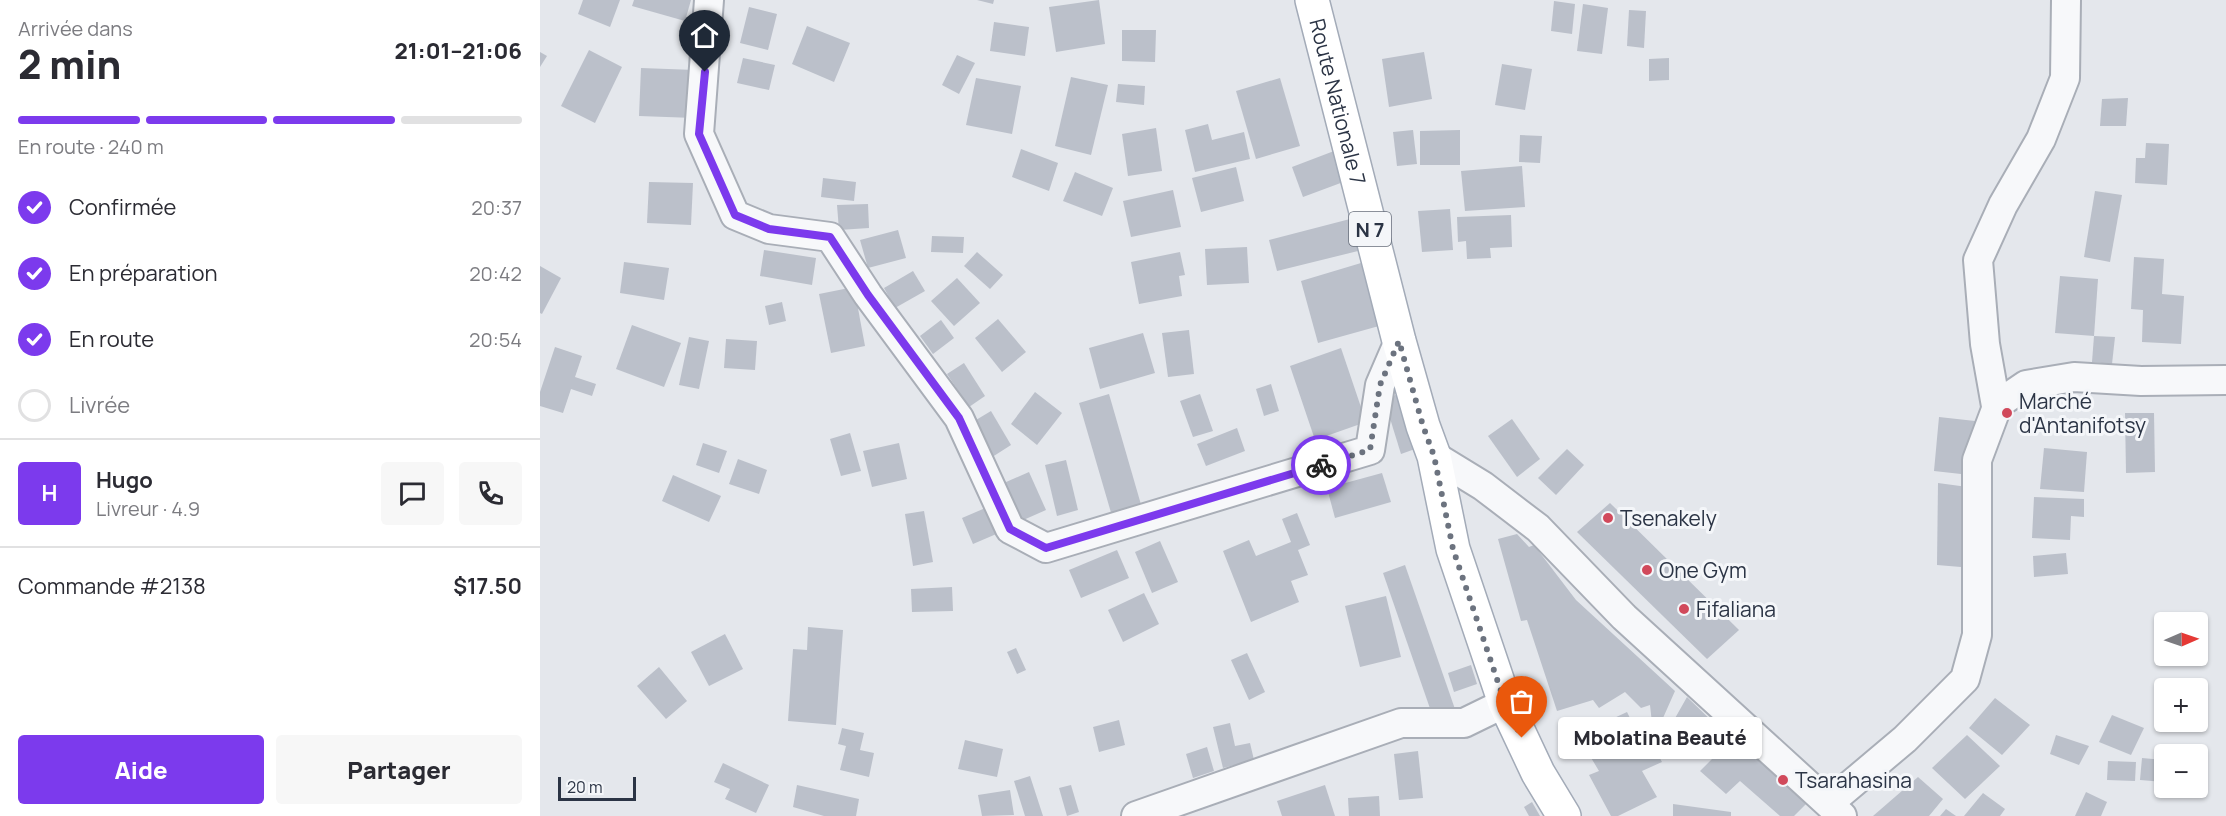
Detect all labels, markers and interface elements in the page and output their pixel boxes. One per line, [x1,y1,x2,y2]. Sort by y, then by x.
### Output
pin [679,10,730,72]
text: Arrivée dans [18,15,133,42]
street label: Route Nationale 7 [1303,16,1373,188]
icon: home [688,19,721,52]
text: 21:01–21:06 [395,36,522,66]
text: 2 min [18,37,121,91]
text: En route · 240 m [18,133,164,160]
icon: check [18,191,51,224]
text: Confirmée [69,192,176,222]
text: 20:37 [471,194,522,221]
road number: N 7 [1349,212,1391,246]
icon: check [18,257,51,290]
text: En préparation [69,258,217,288]
text: 20:42 [469,260,522,287]
icon: check [18,323,51,356]
text: En route [69,324,154,354]
text: 20:54 [469,326,522,353]
place label: Marché d'Antanifotsy [2019,387,2146,439]
text: Livrée [69,390,130,420]
marker: Marché d'Antanifotsy [2000,406,2014,420]
courier [1291,435,1351,495]
icon: bike [1305,449,1338,482]
button: chat [381,462,444,525]
button: phone [459,462,522,525]
text: Hugo [96,465,153,495]
text: H [42,478,57,508]
text: Livreur · 4.9 [96,495,200,522]
place label: Tsenakely [1620,504,1717,532]
marker: Tsenakely [1601,511,1615,525]
place label: One Gym [1659,556,1747,584]
marker: One Gym [1640,563,1654,577]
text: Commande #2138 [18,571,206,601]
text: $17.50 [453,571,522,601]
place label: Fifaliana [1696,595,1776,623]
marker: Fifaliana [1677,602,1691,616]
north arrow [2154,612,2208,666]
map controls [2154,612,2208,798]
pin [1496,676,1547,738]
button: + [2154,678,2208,732]
icon: bag [1505,685,1538,718]
callout: Mbolatina Beauté [1558,717,1762,759]
text: Mbolatina Beauté [1573,724,1747,751]
button: Aide [18,735,264,804]
button: Partager [276,735,522,804]
button: − [2154,744,2208,798]
place label: Tsarahasina [1795,766,1912,794]
marker: Tsarahasina [1776,773,1790,787]
scale bar [558,774,636,802]
text: 20 m [567,776,603,798]

